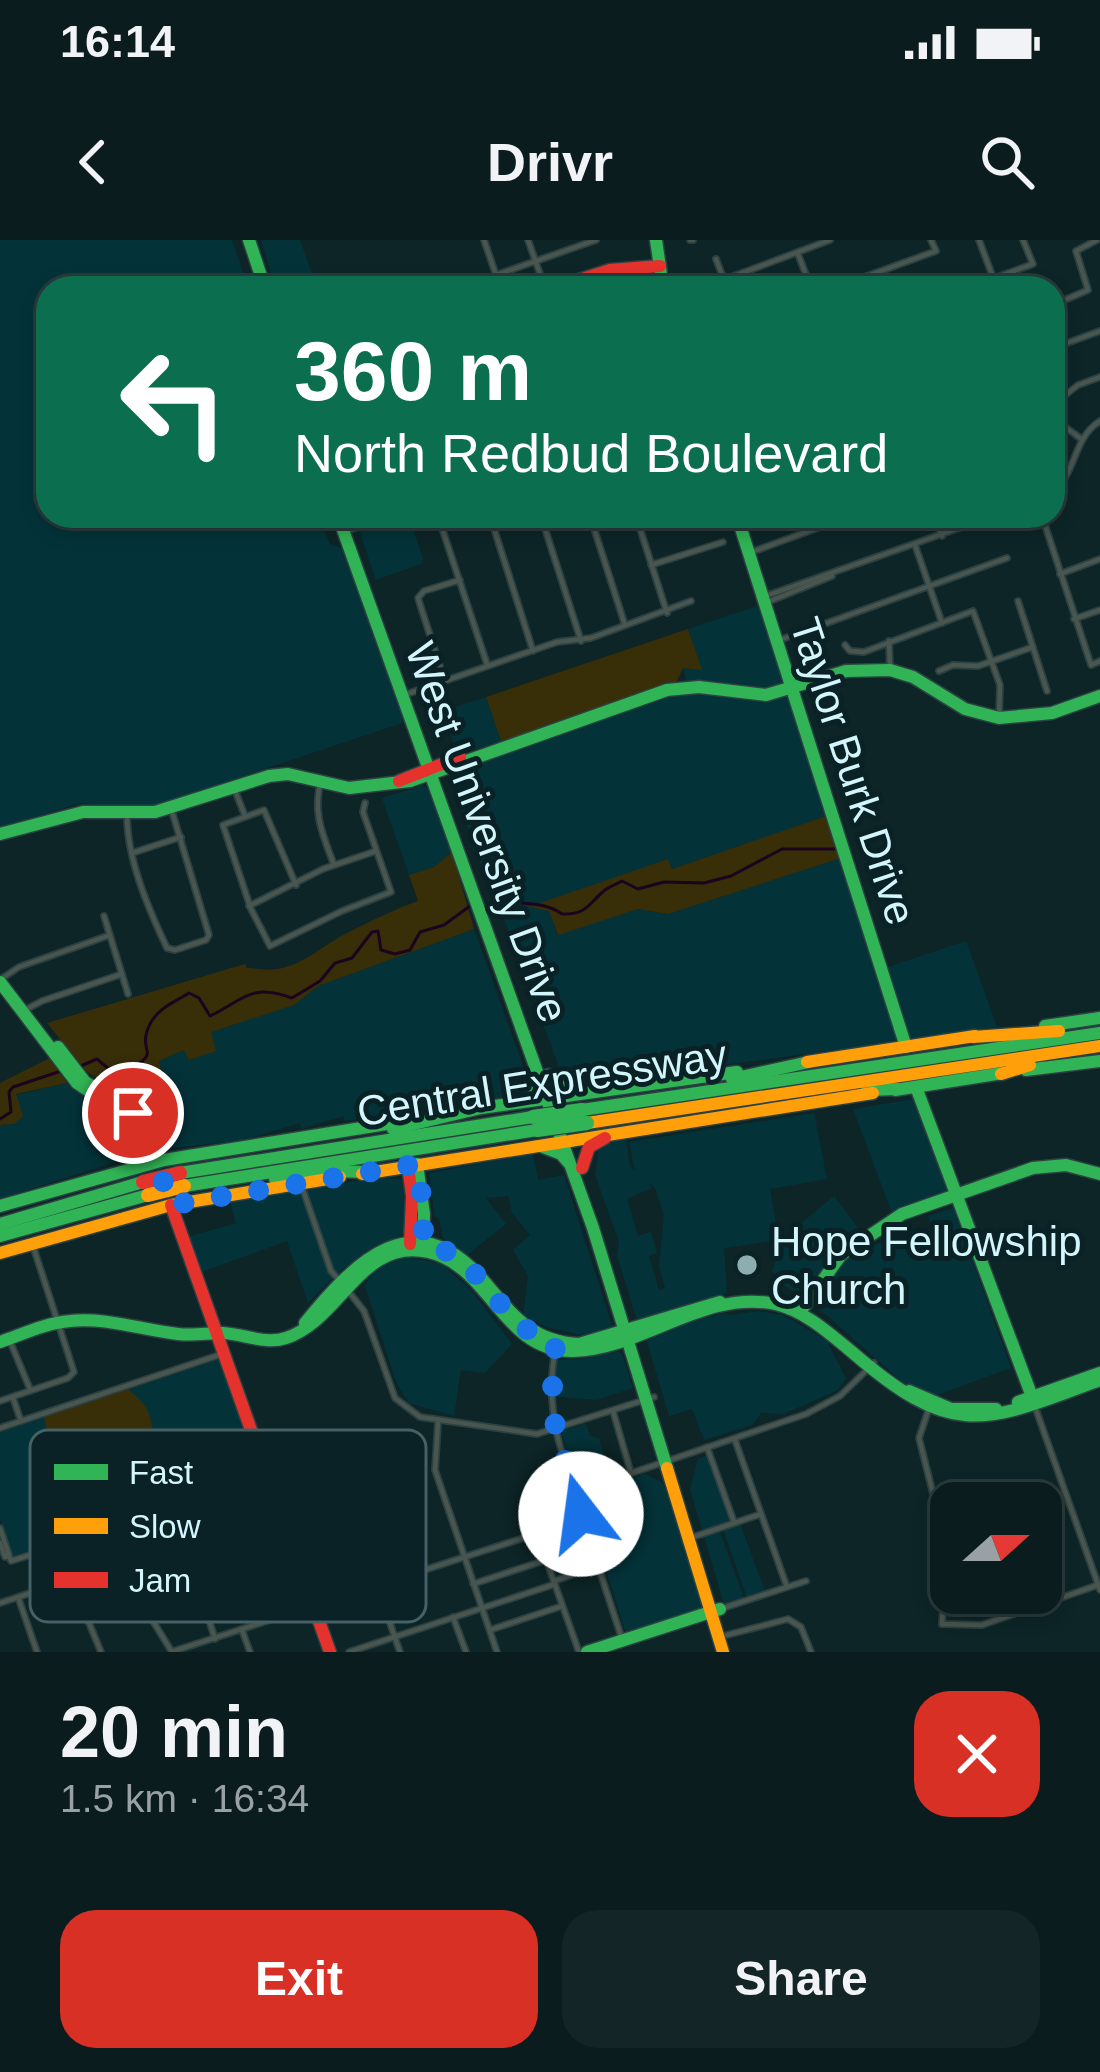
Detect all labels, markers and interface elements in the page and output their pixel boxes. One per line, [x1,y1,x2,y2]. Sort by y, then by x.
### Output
text: 16:14 [60,16,175,67]
icon: back [60,129,126,195]
icon: search [974,129,1040,195]
text: Drivr [487,132,613,192]
icon: left [96,324,252,480]
text: 360 m [294,324,532,418]
text: North Redbud Boulevard [294,423,888,483]
street label: Taylor Burk Drive [781,612,925,930]
street label: West University Drive [396,636,578,1028]
street label: Central Expressway [354,1031,730,1135]
pin [82,1062,184,1164]
icon: arrive [100,1080,166,1146]
place label: Hope Fellowship Church [771,1218,1082,1313]
marker: Hope Fellowship Church [734,1252,760,1278]
legend [30,1430,426,1622]
position arrow [518,1451,644,1577]
text: Fast [129,1454,193,1491]
north arrow [930,1482,1062,1614]
map controls [930,1482,1062,1614]
text: Slow [129,1508,201,1545]
text: Jam [129,1562,191,1599]
button: close [914,1691,1040,1817]
text: 20 min [60,1692,288,1772]
text: 1.5 km · 16:34 [60,1777,309,1820]
button: Exit [60,1910,538,2048]
button: Share [562,1910,1040,2048]

